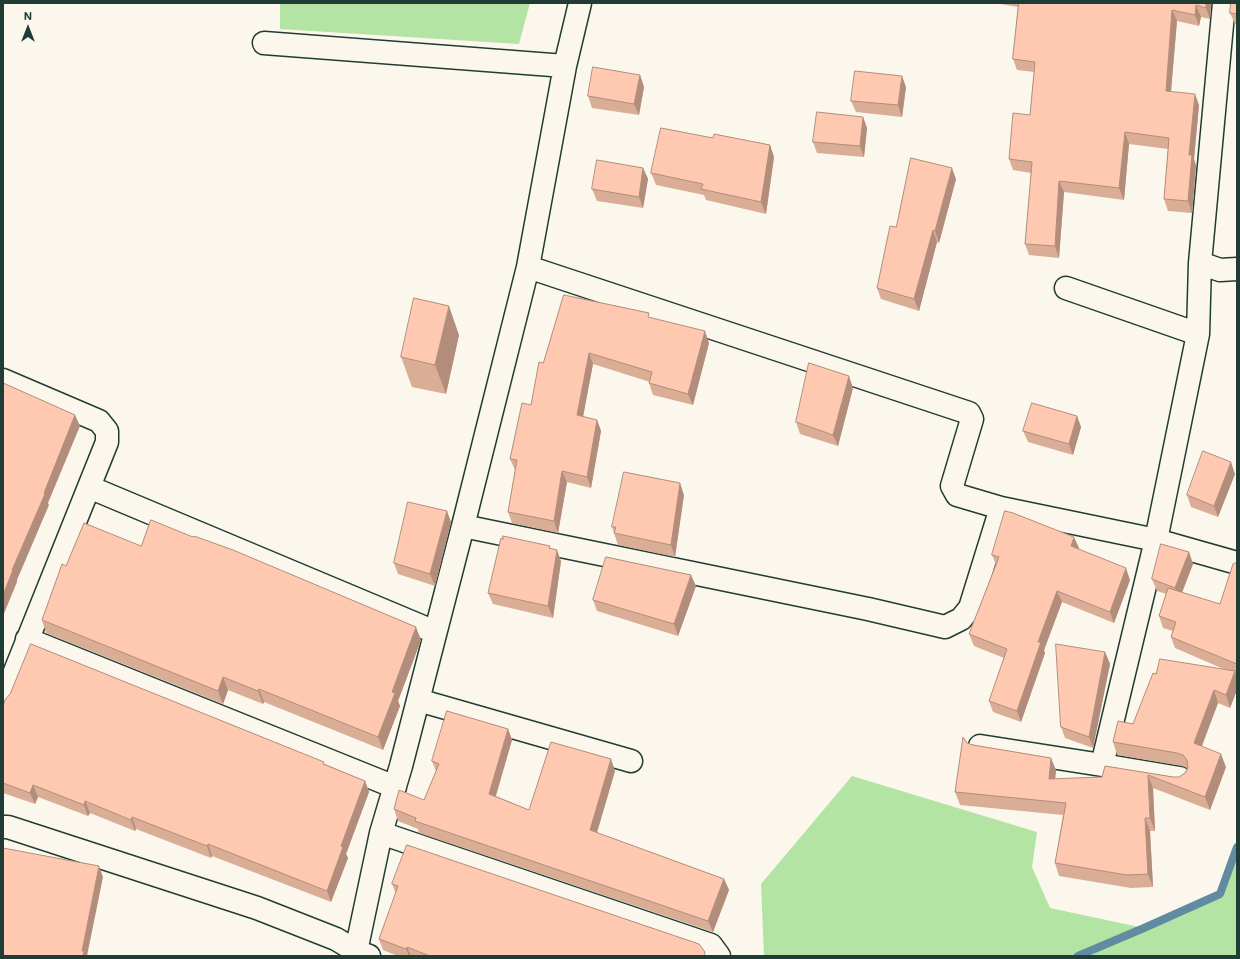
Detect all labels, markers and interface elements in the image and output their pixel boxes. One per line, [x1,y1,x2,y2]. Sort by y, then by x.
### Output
north arrow [8,8,48,48]
text: N [24,8,32,23]

